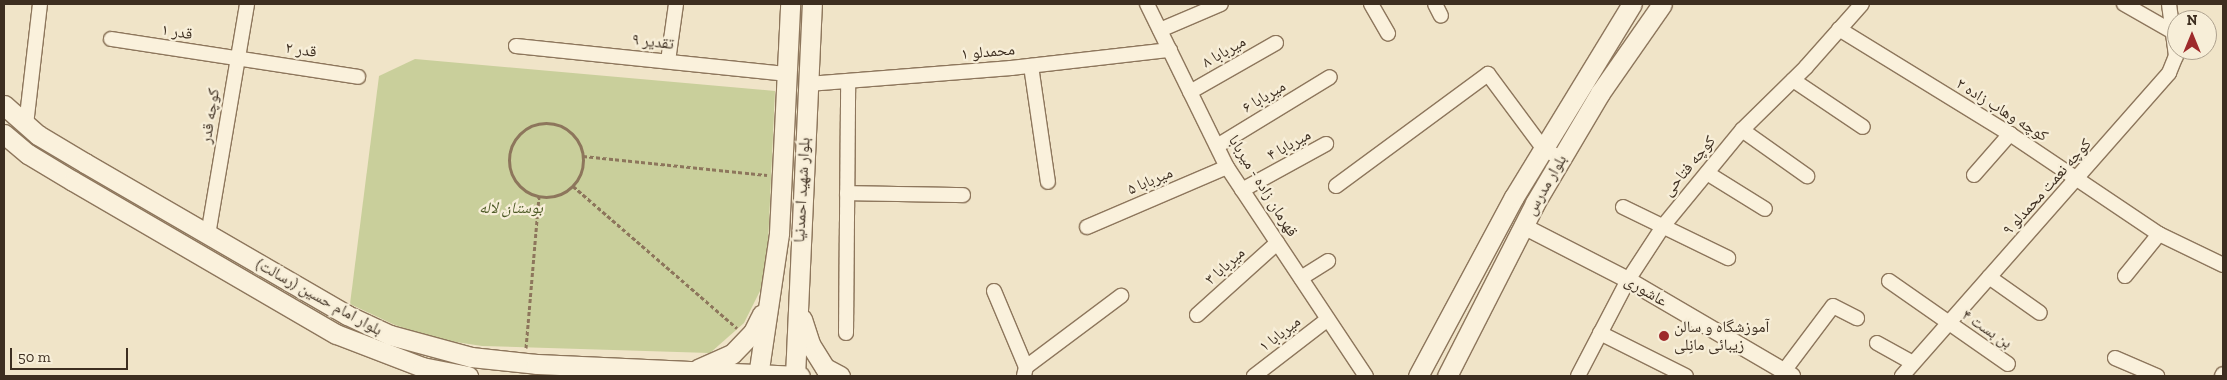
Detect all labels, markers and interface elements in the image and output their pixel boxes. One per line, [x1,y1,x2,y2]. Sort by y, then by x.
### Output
north arrow [2167,10,2217,60]
text: N [2187,12,2197,29]
street label: قدر ۱ [160,20,194,44]
street label: ۹ تقدیر [631,30,675,54]
street label: میربابا ۸ [1199,32,1249,72]
street label: قدر ۲ [284,38,318,62]
street label: محمدلو ۱ [960,40,1016,64]
street label: کوچه وهاب زاده ۲ [1952,74,2052,146]
street label: میربابا ۶ [1239,77,1289,117]
street label: کوچه قدر [196,87,224,145]
street label: میربابا ۴ [1264,125,1314,165]
street label: قهرمان زاده - میربابا [1224,132,1302,240]
street label: کوچه فتاحی [1658,132,1720,200]
street label: کوچه نعمت محمدلو ۹ [1999,135,2095,239]
street label: بلوار شهید احمدنیا [790,137,814,243]
street label: بلوار مدرس [1521,151,1571,219]
street label: میربابا ۵ [1125,163,1175,199]
park label: بوستان لاله [479,198,543,218]
street label: میربابا ۳ [1201,243,1249,289]
street label: بلوار امام حسین (رسالت) [252,254,386,340]
street label: عاشوری [1621,271,1671,311]
street label: ۴ بن بست [1958,305,2016,353]
street label: میربابا ۱ [1255,312,1305,356]
place label: آموزشگاه و سالن زیبائی مانِلی [1674,317,1769,355]
marker: آموزشگاه و سالن زیبائی مانِلی [1658,330,1670,342]
scale bar [12,338,130,370]
text: 50 m [18,348,51,366]

